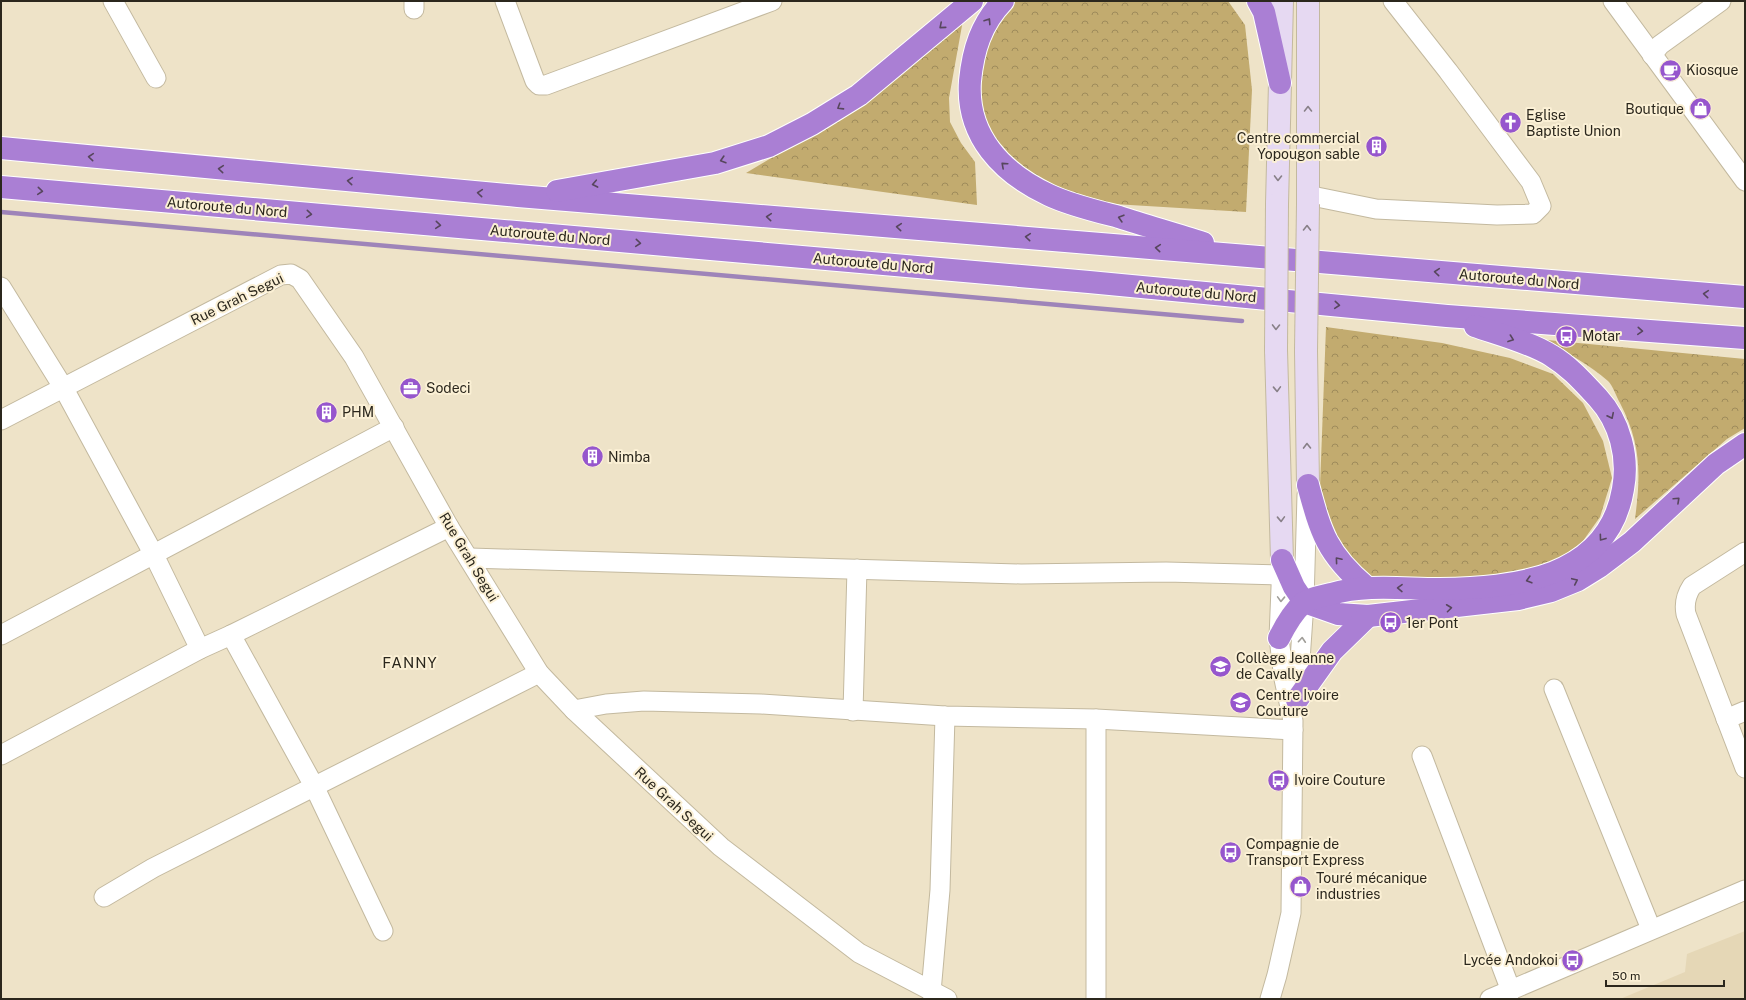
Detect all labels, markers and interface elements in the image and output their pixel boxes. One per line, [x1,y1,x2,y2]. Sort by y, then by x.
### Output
one-way arrow [983,18,991,25]
one-way arrow [940,22,947,29]
cafe icon: Kiosque [1658,57,1684,83]
place label: Kiosque [1686,62,1738,78]
shop icon: Boutique [1687,96,1713,122]
place label: Boutique [1625,101,1684,117]
one-way arrow [837,102,844,109]
one-way arrow [1304,106,1312,112]
place label: Eglise Baptiste Union [1526,107,1621,139]
church icon: Eglise Baptiste Union [1498,110,1524,136]
place label: Centre commercial Yopougon sable [1237,130,1360,162]
building icon: Centre commercial Yopougon sable [1363,133,1389,159]
one-way arrow [88,152,94,161]
one-way arrow [719,155,726,164]
one-way arrow [1001,162,1009,170]
one-way arrow [218,164,224,173]
one-way arrow [1274,175,1282,181]
one-way arrow [347,176,353,185]
one-way arrow [592,180,598,188]
one-way arrow [37,186,43,195]
one-way arrow [477,188,483,197]
street label: Autoroute du Nord [166,194,288,220]
one-way arrow [306,209,312,218]
one-way arrow [766,212,772,221]
one-way arrow [1118,214,1125,223]
one-way arrow [435,221,441,230]
street label: Autoroute du Nord [489,222,611,248]
one-way arrow [896,223,902,232]
one-way arrow [1303,225,1311,231]
one-way arrow [1025,233,1031,242]
one-way arrow [635,238,641,247]
one-way arrow [1155,243,1161,252]
street label: Autoroute du Nord [812,250,934,276]
street label: Autoroute du Nord [1458,266,1580,292]
one-way arrow [1434,268,1440,277]
street label: Rue Grah Segui [188,270,286,328]
street label: Autoroute du Nord [1135,279,1257,305]
one-way arrow [1703,290,1709,299]
one-way arrow [1334,301,1340,310]
bus stop icon: Motar [1553,323,1579,349]
one-way arrow [1272,324,1280,330]
one-way arrow [1637,326,1643,335]
place label: Motar [1582,328,1621,344]
one-way arrow [1507,334,1514,342]
office icon: Sodeci [398,375,424,401]
place label: Sodeci [426,380,471,396]
one-way arrow [1273,386,1281,392]
building icon: PHM [313,399,339,425]
place label: PHM [342,404,374,420]
one-way arrow [1606,412,1614,419]
one-way arrow [1303,443,1311,449]
building icon: Nimba [580,444,606,470]
place label: Nimba [608,449,650,465]
one-way arrow [1672,498,1680,505]
street label: Rue Grah Segui [436,510,502,604]
one-way arrow [1277,516,1285,522]
one-way arrow [1600,534,1607,541]
one-way arrow [1336,557,1343,565]
one-way arrow [1526,576,1532,584]
one-way arrow [1571,578,1578,586]
one-way arrow [1397,584,1403,592]
one-way arrow [1276,596,1285,602]
one-way arrow [1446,604,1452,613]
bus stop icon: 1er Pont [1378,610,1404,636]
place label: 1er Pont [1406,615,1458,631]
one-way arrow [1297,637,1306,643]
place label: Collège Jeanne de Cavally [1236,650,1334,682]
school or university icon: Collège Jeanne de Cavally [1208,653,1234,679]
district label: FANNY [382,654,438,671]
place label: Centre Ivoire Couture [1256,687,1339,719]
school or university icon: Centre Ivoire Couture [1227,690,1253,716]
street label: Rue Grah Segui [632,764,716,844]
bus stop icon: Ivoire Couture [1265,767,1291,793]
place label: Ivoire Couture [1294,772,1386,788]
place label: Compagnie de Transport Express [1246,836,1364,868]
bus stop icon: Compagnie de Transport Express [1218,839,1244,865]
place label: Touré mécanique industries [1316,870,1427,902]
shop icon: Touré mécanique industries [1288,873,1314,899]
bus stop icon: Lycée Andokoi [1560,947,1586,973]
place label: Lycée Andokoi [1463,952,1558,968]
scale bar [1606,962,1724,988]
text: 50 m [1612,969,1640,983]

